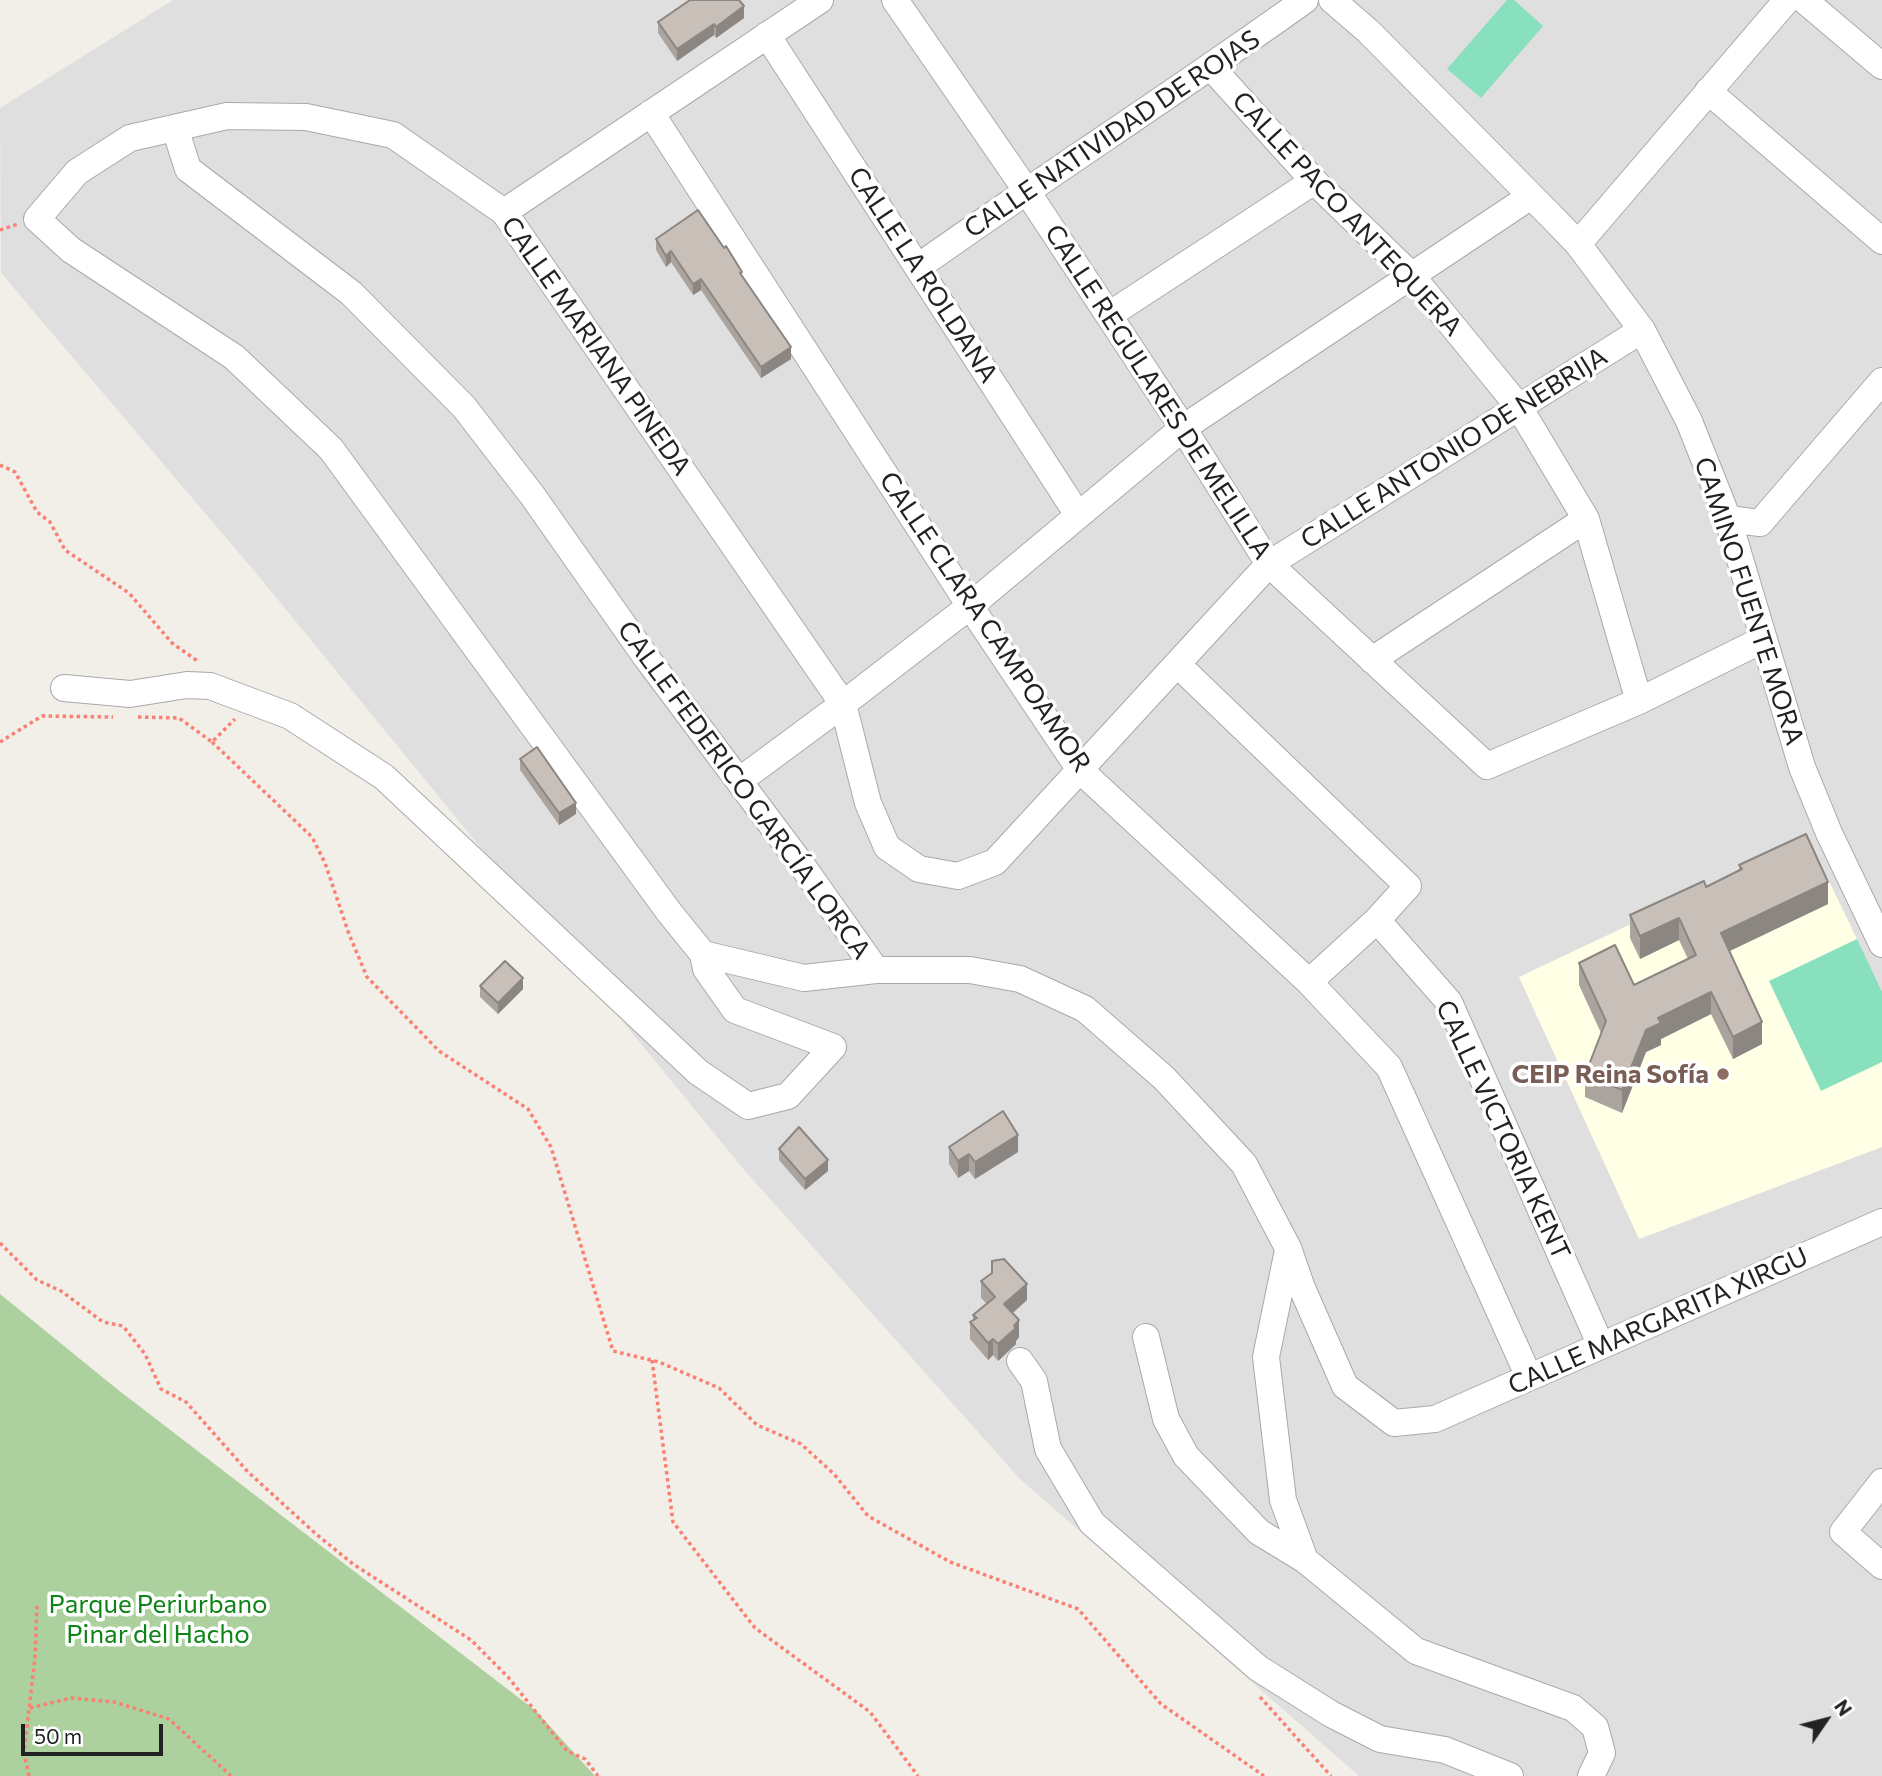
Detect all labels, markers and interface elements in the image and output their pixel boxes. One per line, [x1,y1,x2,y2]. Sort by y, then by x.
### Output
street label: CALLE NATIVIDAD DE ROJAS [958,23,1266,245]
street label: CALLE PACO ANTEQUERA [1226,85,1468,343]
street label: CALLE LA ROLDANA [842,161,1004,389]
street label: CALLE MARIANA PINEDA [495,211,697,481]
street label: CALLE REGULARES DE MELILLA [1038,219,1278,565]
street label: CALLE ANTONIO DE NEBRIJA [1295,341,1613,555]
street label: CAMINO FUENTE MORA [1688,453,1810,749]
street label: CALLE CLARA CAMPOAMOR [873,466,1097,778]
street label: CALLE FEDERICO GARCÍA LORCA [611,615,877,965]
street label: CALLE VICTORIA KENT [1429,995,1577,1265]
place label: CEIP Reina Sofía [1511,1058,1709,1090]
marker: CEIP Reina Sofía [1715,1066,1731,1082]
street label: CALLE MARGARITA XIRGU [1503,1241,1813,1401]
park label: Parque Periurbano Pinar del Hacho [48,1588,268,1650]
north arrow [1791,1685,1861,1755]
text: N [1830,1695,1857,1720]
scale bar [24,1710,166,1754]
text: 50 m [34,1723,82,1748]

